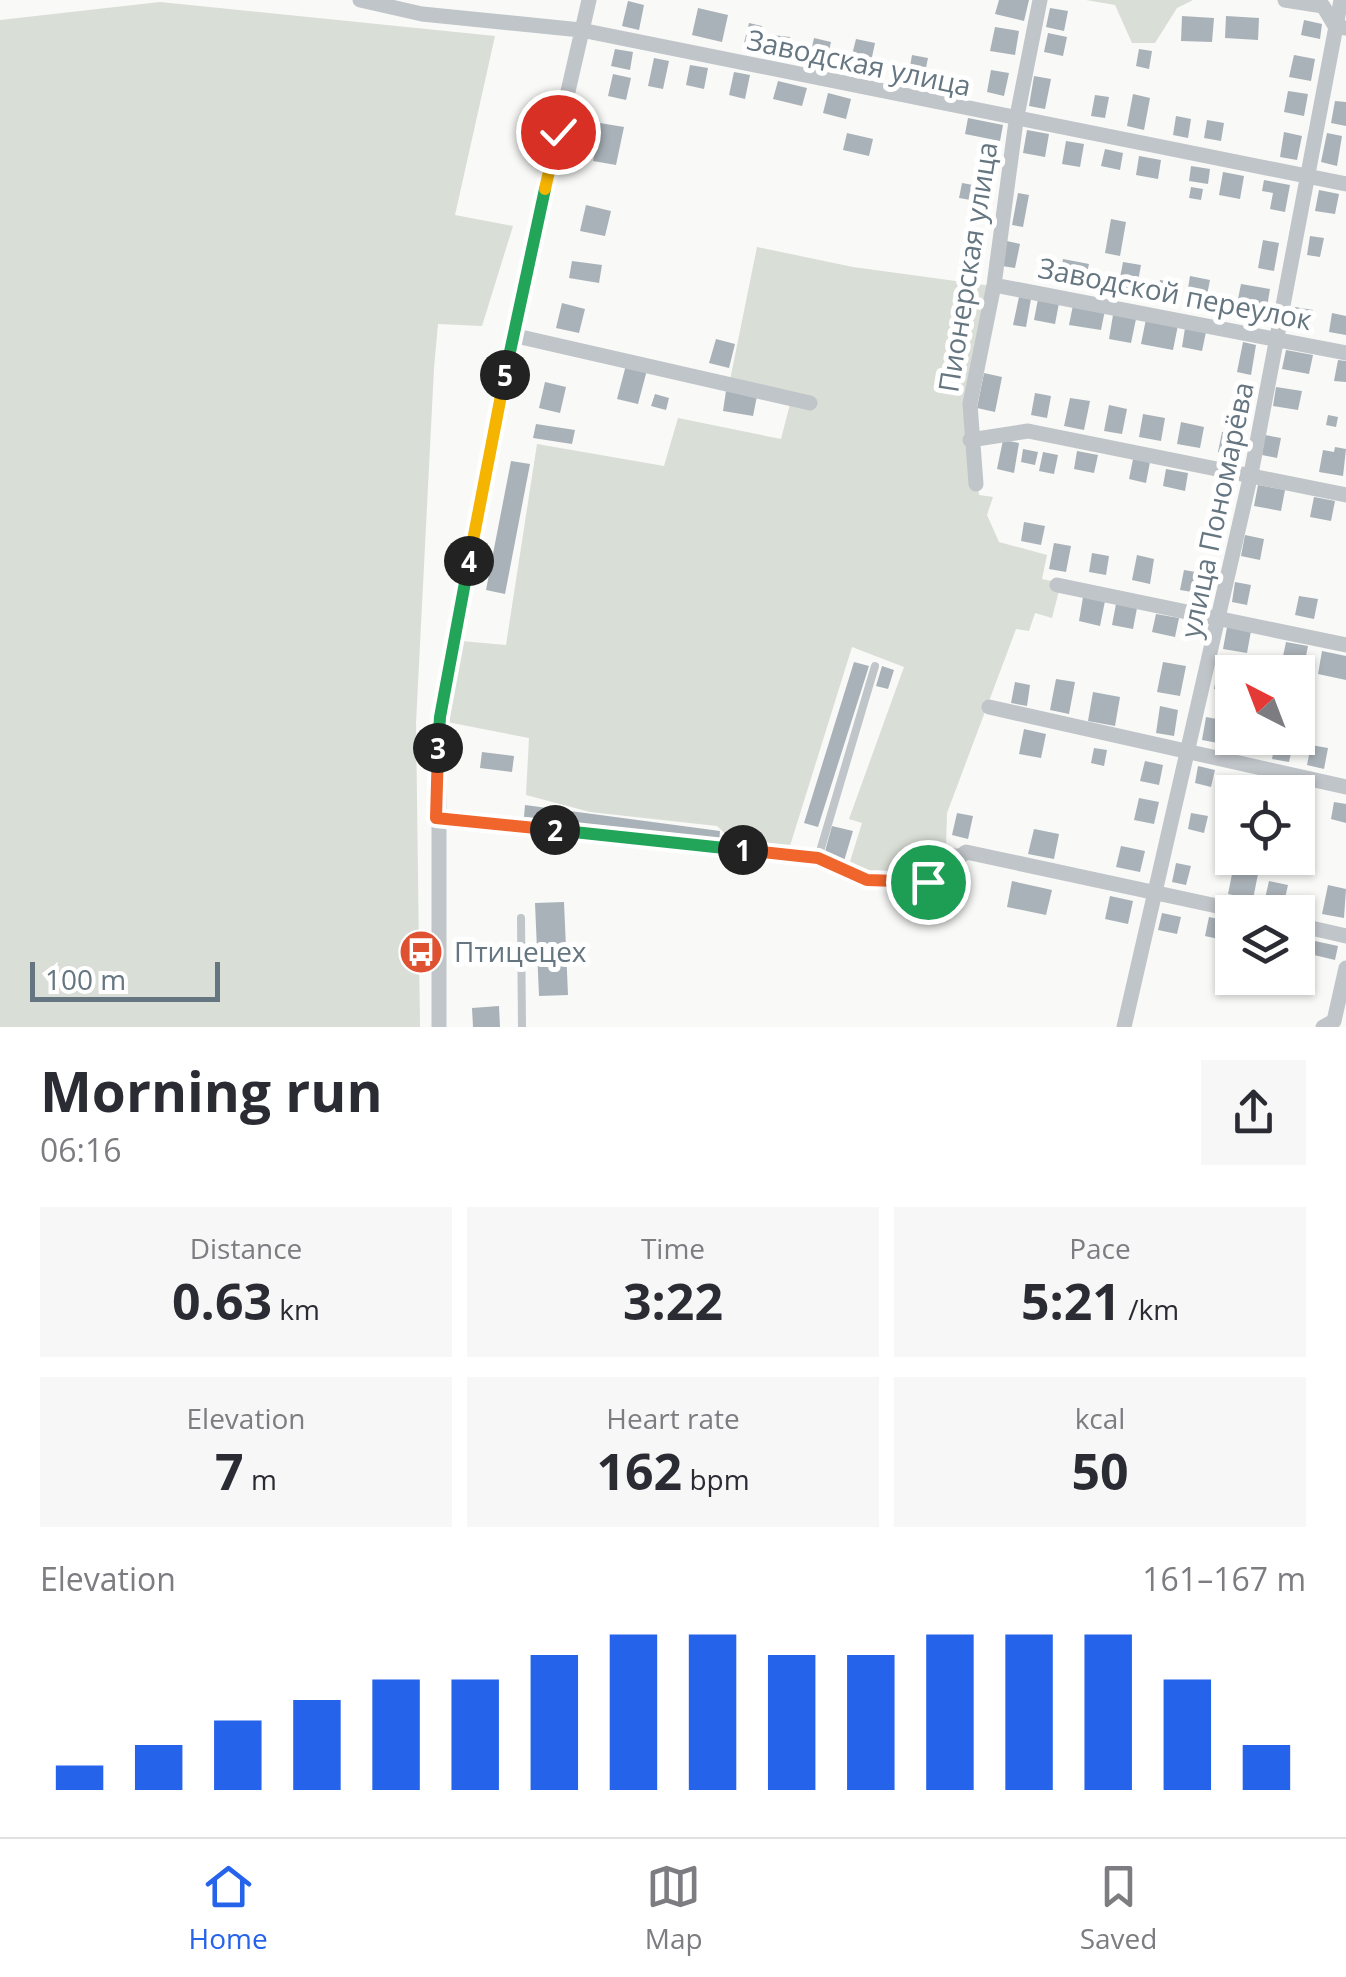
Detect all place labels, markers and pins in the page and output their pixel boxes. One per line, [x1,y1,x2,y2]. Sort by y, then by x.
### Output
pin [516,90,601,175]
pin: 5 [480,350,530,400]
pin: 4 [444,536,494,586]
pin: 3 [413,723,463,773]
pin: 2 [530,805,580,855]
pin: 1 [718,825,768,875]
pin [886,840,971,925]
bus stop icon: Птицецех [398,929,444,975]
place label: Птицецех [454,932,587,970]

